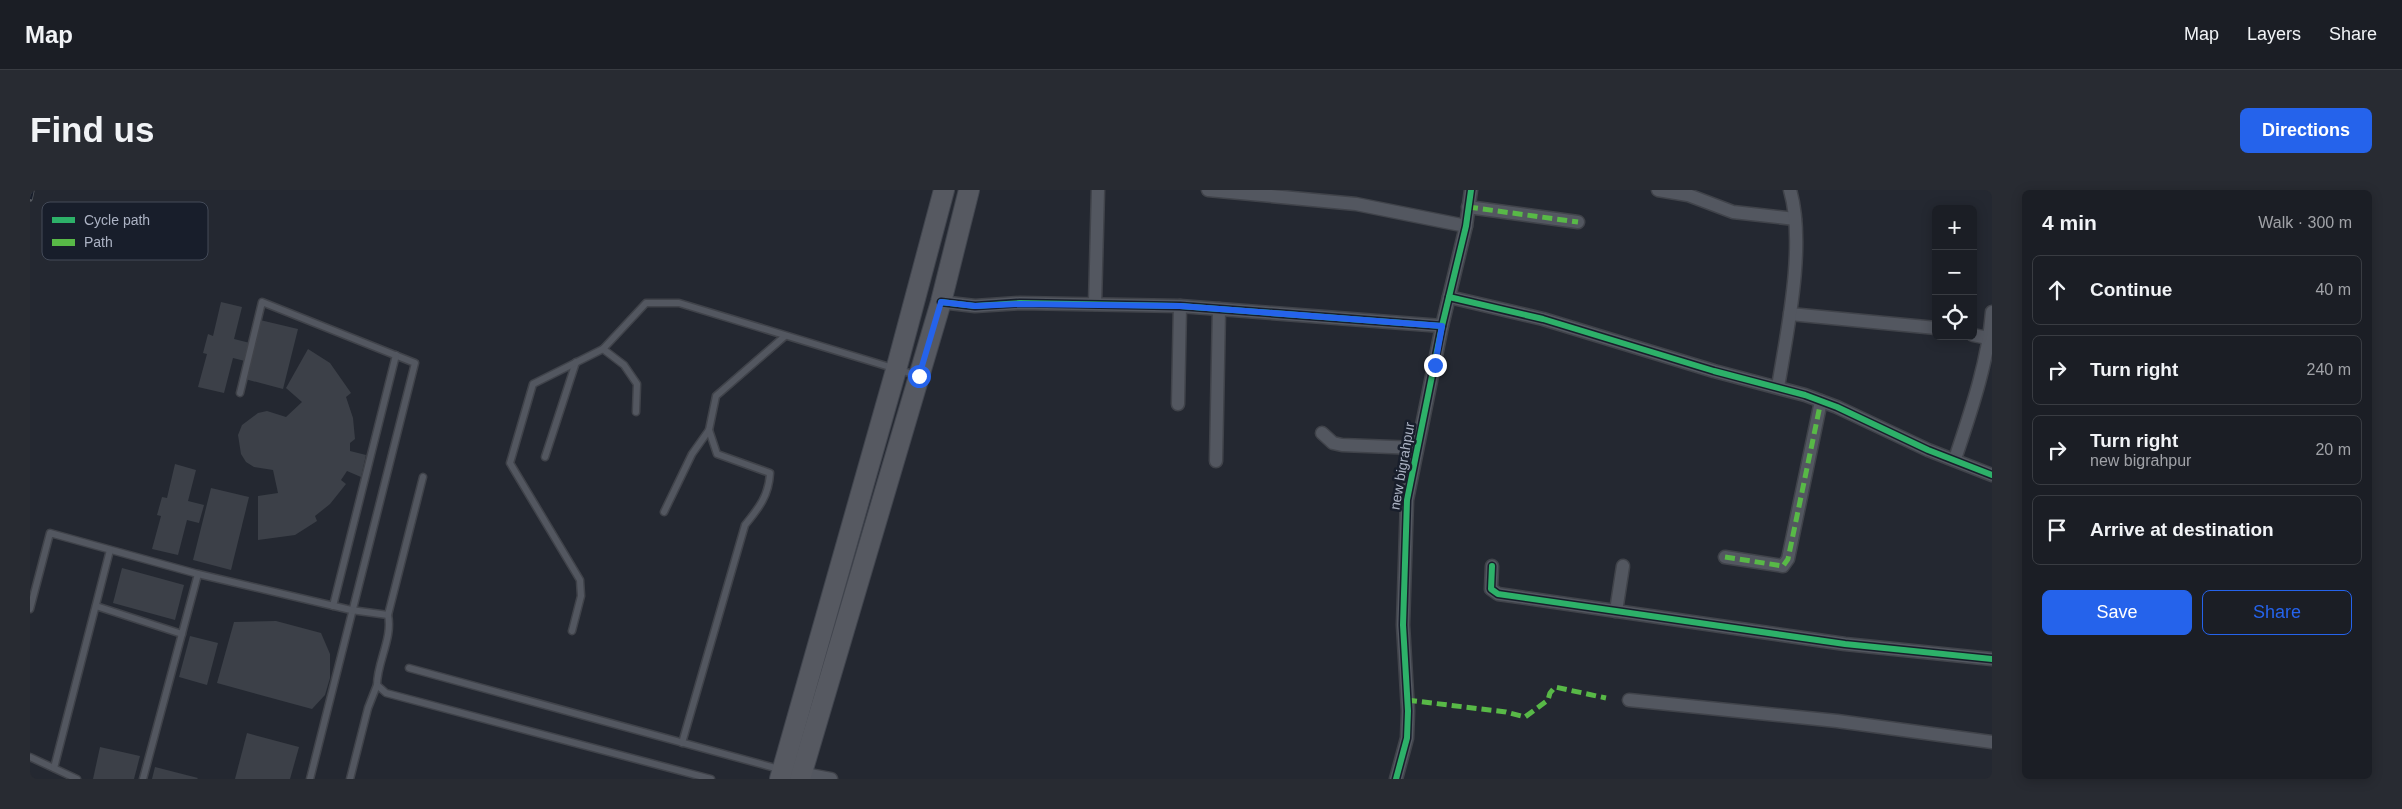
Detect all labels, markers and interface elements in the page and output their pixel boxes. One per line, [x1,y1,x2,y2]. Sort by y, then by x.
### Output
text: Map [25,21,73,48]
text: Map [2184,24,2219,44]
text: Layers [2247,24,2301,44]
text: Share [2329,24,2377,44]
button: Directions [2240,108,2372,153]
text: Find us [30,110,154,149]
legend [42,202,208,260]
map controls [1932,205,1977,340]
button: + [1932,205,1977,250]
text: 4 min [2042,211,2097,234]
text: Cycle path [84,212,150,228]
text: Walk · 300 m [2258,214,2352,231]
text: Path [84,234,113,250]
button: − [1932,250,1977,295]
icon: ahead [2043,276,2071,304]
text: Continue [2090,279,2172,300]
text: 40 m [2315,281,2351,298]
button: locate [1932,295,1977,340]
route end [1424,354,1447,377]
icon: right [2043,356,2071,384]
text: Turn right [2090,359,2178,380]
text: 240 m [2307,361,2351,378]
route start [908,365,931,388]
street label: new bigrahpur [1386,421,1418,511]
text: Turn right [2090,430,2178,451]
icon: right [2043,436,2071,464]
text: 20 m [2315,441,2351,458]
text: new bigrahpur [2090,452,2191,469]
icon: arrive [2043,516,2071,544]
text: Arrive at destination [2090,519,2274,540]
button: Save [2042,590,2192,635]
button: Share [2202,590,2352,635]

